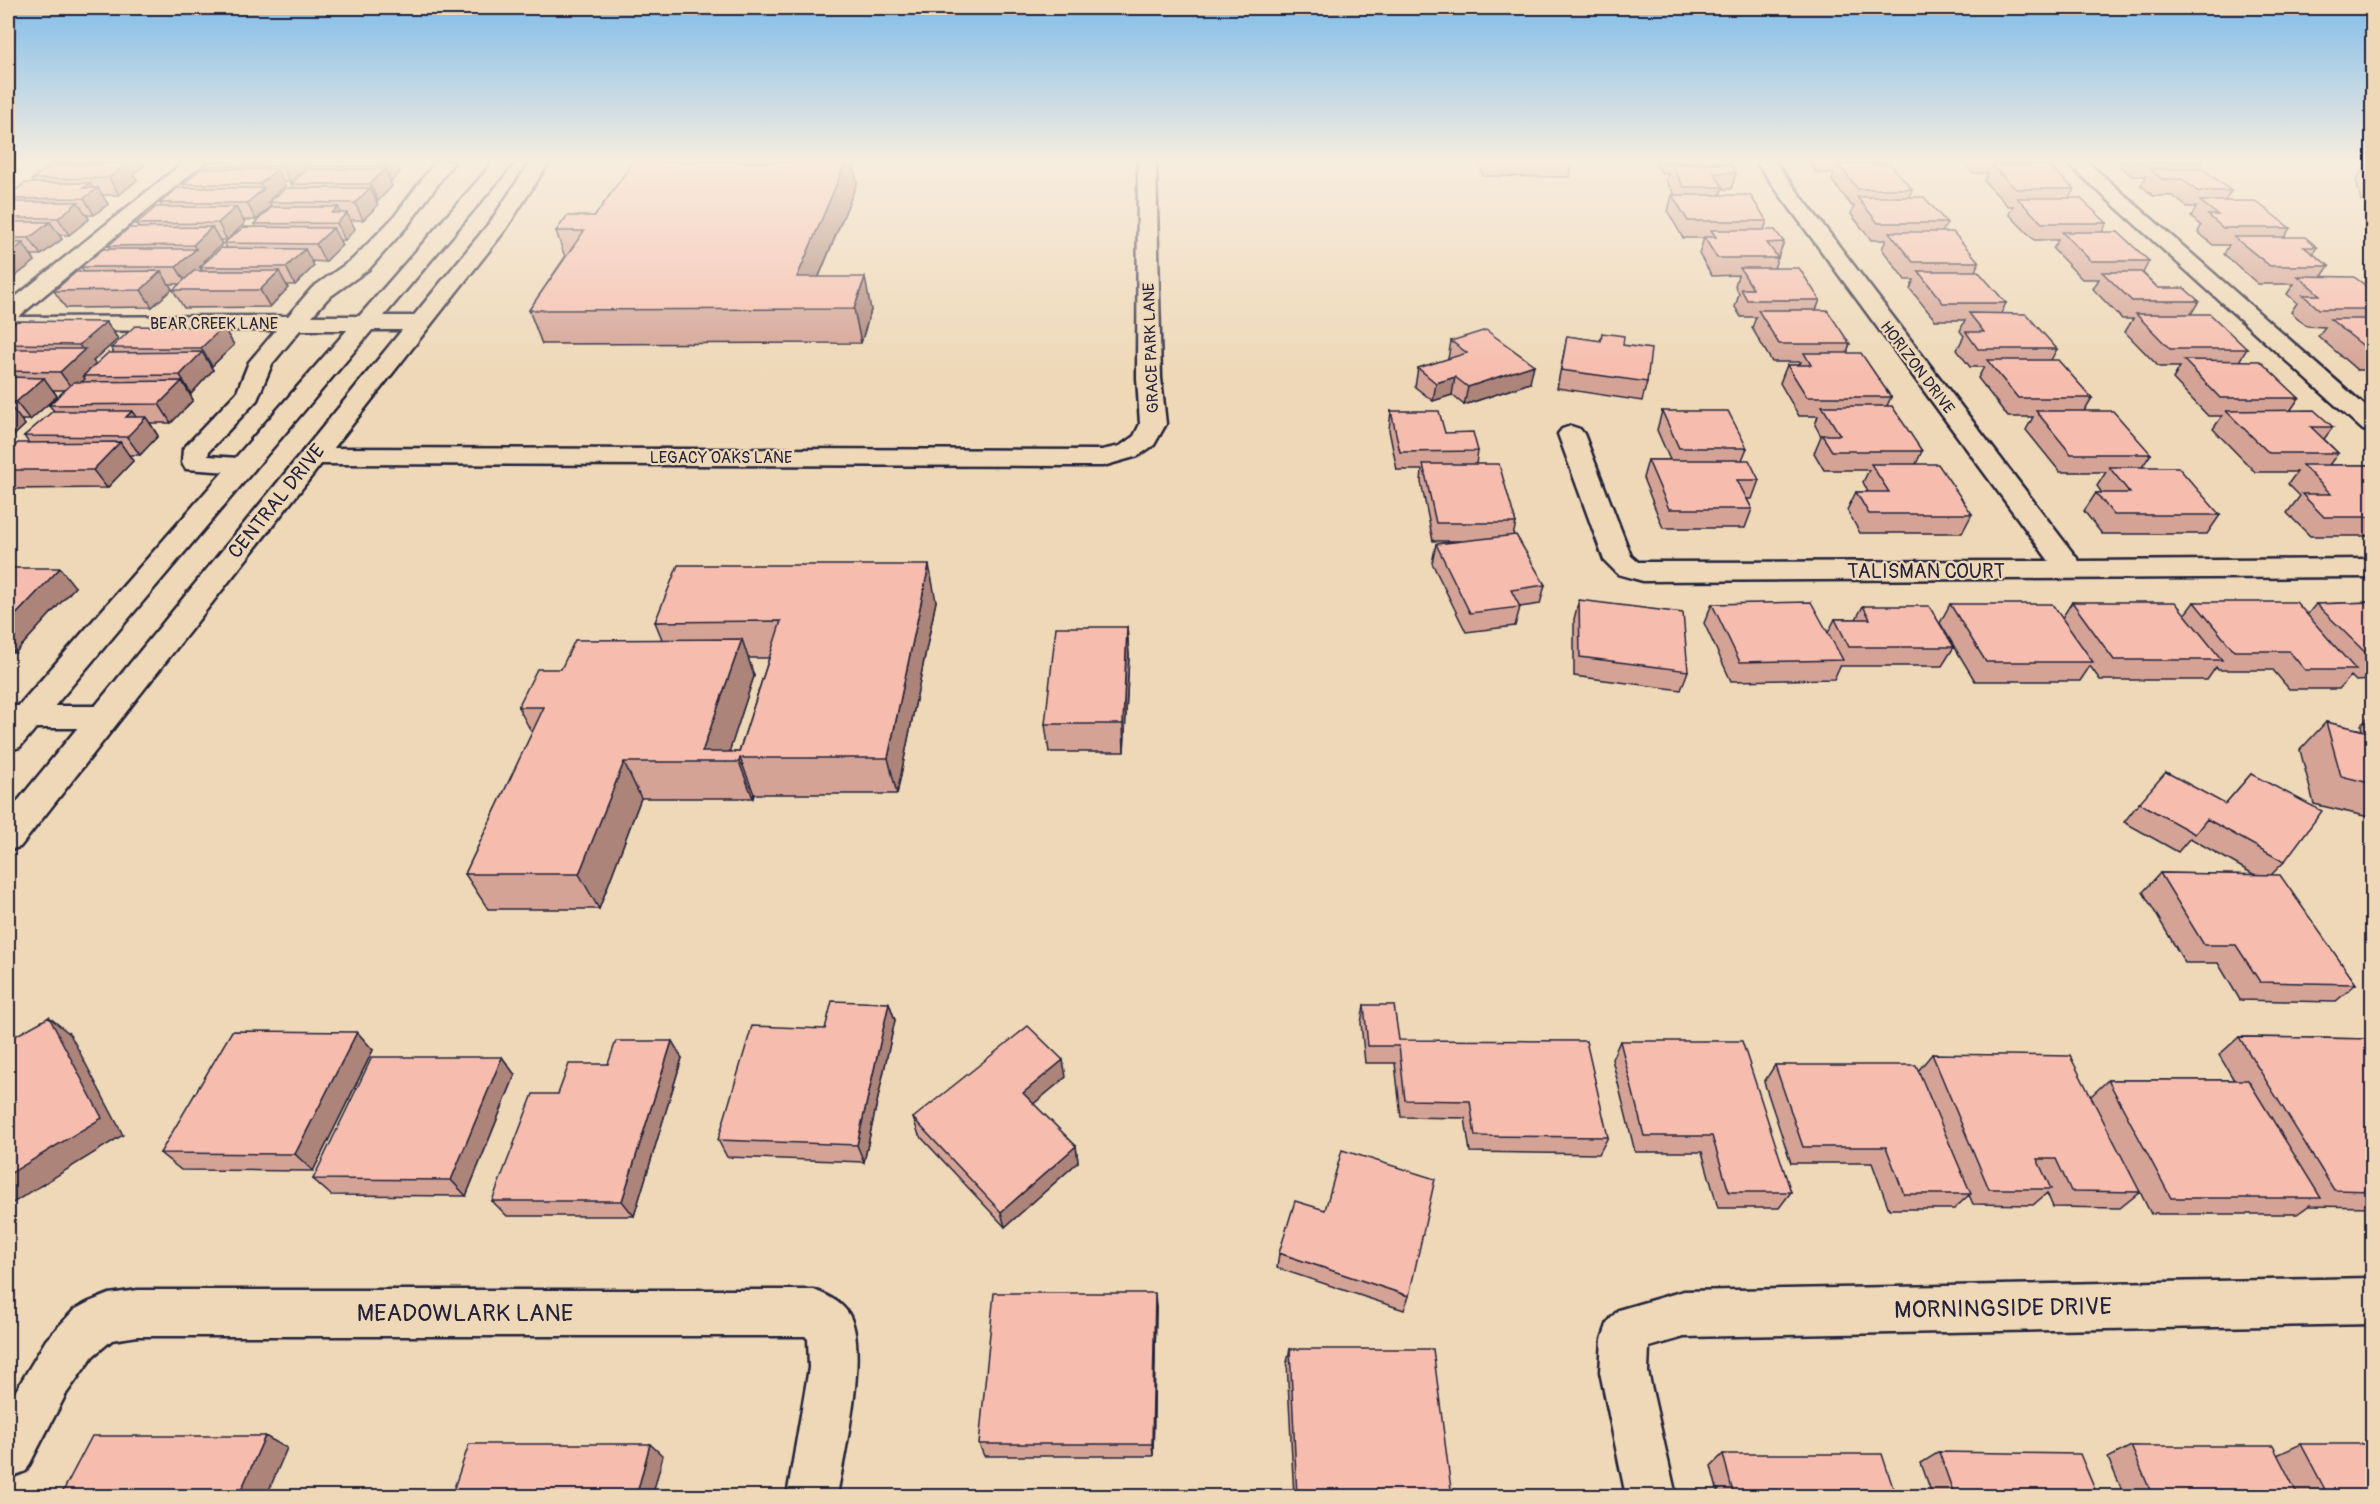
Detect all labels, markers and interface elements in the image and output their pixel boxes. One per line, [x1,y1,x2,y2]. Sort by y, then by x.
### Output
street label: GRACE PARK LANE [1139,282,1163,413]
street label: BEAR CREEK LANE [150,314,278,334]
street label: HORIZON DRIVE [1876,317,1959,418]
street label: CENTRAL DRIVE [223,439,330,564]
street label: LEGACY OAKS LANE [650,448,792,468]
street label: TALISMAN COURT [1847,559,2005,584]
street label: MORNINGSIDE DRIVE [1894,1292,2112,1325]
street label: MEADOWLARK LANE [357,1299,573,1328]

